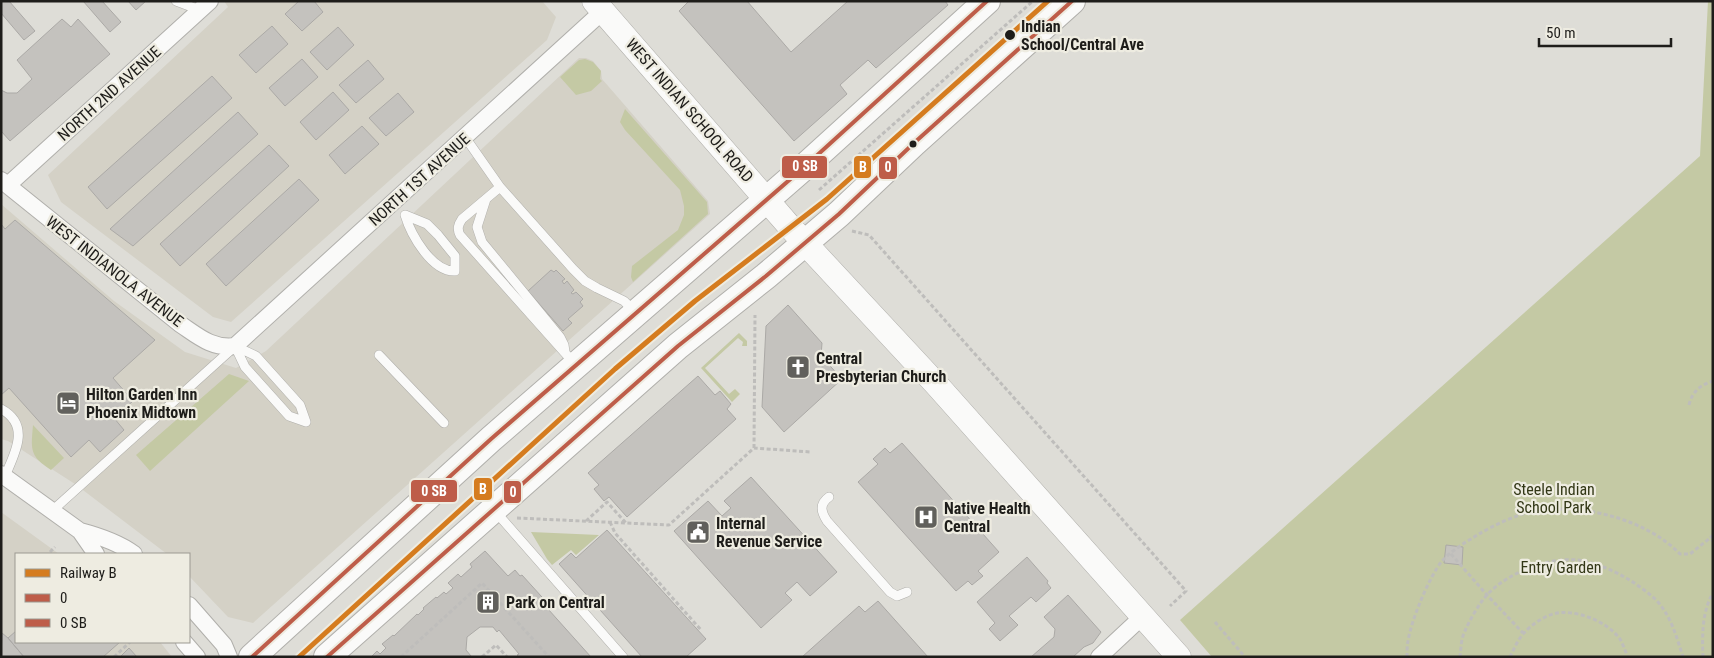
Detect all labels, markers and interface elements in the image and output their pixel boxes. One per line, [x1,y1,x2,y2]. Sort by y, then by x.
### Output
scale bar [1539,15,1672,47]
place label: Indian School/Central Ave [1021,17,1144,54]
text: 50 m [1546,24,1576,42]
marker: Indian School/Central Ave [1003,28,1017,42]
street label: WEST INDIAN SCHOOL ROAD [622,35,757,186]
street label: NORTH 2ND AVENUE [54,42,165,145]
street label: NORTH 1ST AVENUE [365,129,474,230]
unlabelled marker [908,139,918,149]
line badge: 0 SB [781,155,828,179]
line badge: B [853,155,872,179]
line badge: 0 [878,156,898,180]
text: 0 SB [792,158,818,174]
text: B [859,159,867,175]
text: 0 [884,159,892,175]
street label: WEST INDIANOLA AVENUE [42,212,187,331]
place label: Central Presbyterian Church [816,349,946,386]
church icon: Central Presbyterian Church [785,354,811,380]
place label: Hilton Garden Inn Phoenix Midtown [86,385,197,422]
hotel icon: Hilton Garden Inn Phoenix Midtown [55,390,81,416]
line badge: B [473,477,493,501]
line badge: 0 SB [410,479,458,503]
line badge: 0 [503,480,522,504]
park label: Steele Indian School Park [1513,480,1595,517]
text: B [479,481,487,497]
text: 0 SB [421,483,447,499]
text: 0 [509,484,517,500]
place label: Native Health Central [944,499,1031,536]
hospital icon: Native Health Central [913,504,939,530]
place label: Internal Revenue Service [716,514,823,551]
public building icon: Internal Revenue Service [685,519,711,545]
legend [15,553,190,643]
park label: Entry Garden [1521,558,1601,577]
text: Railway B [60,564,117,582]
text: 0 [60,589,67,607]
building icon: Park on Central [475,589,501,615]
place label: Park on Central [506,593,605,612]
text: 0 SB [60,614,87,632]

